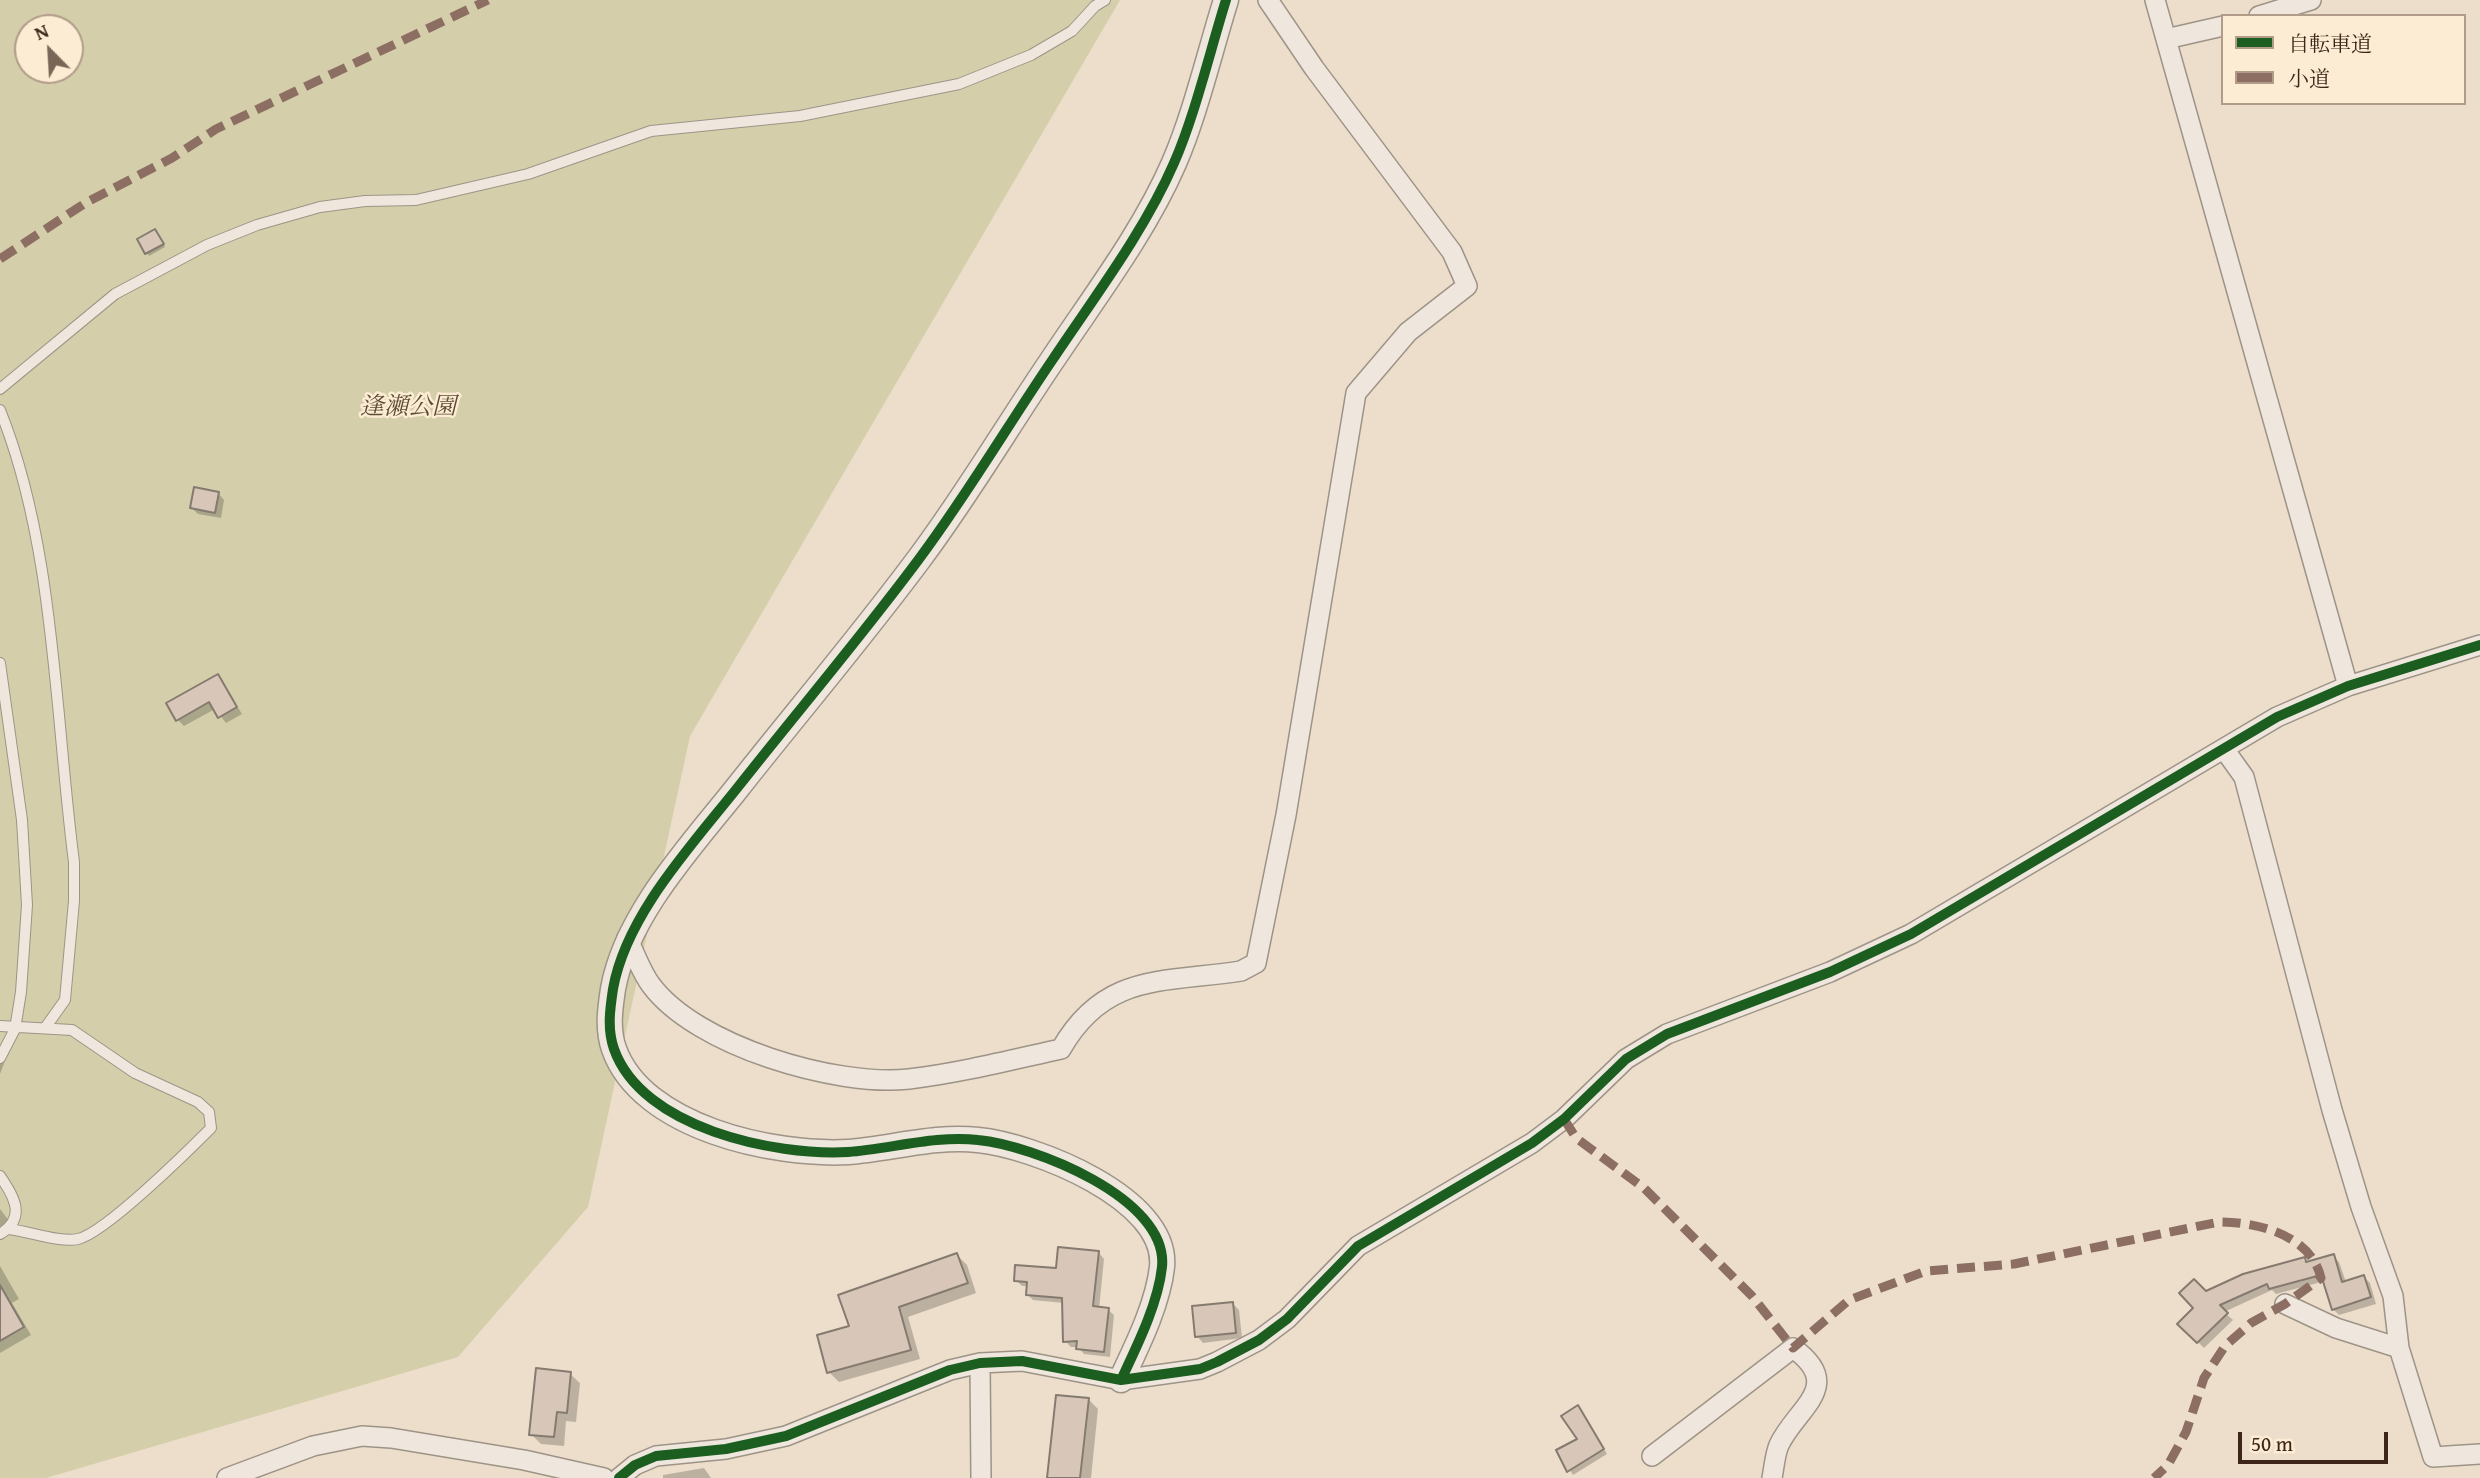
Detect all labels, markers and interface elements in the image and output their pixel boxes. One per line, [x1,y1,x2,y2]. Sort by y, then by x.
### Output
north arrow [14,14,84,84]
legend [2221,14,2466,105]
text: N [30,16,53,47]
text: 自転車道 [2288,28,2372,59]
text: 小道 [2288,63,2330,94]
park label: 逢瀬公園 [360,394,456,422]
scale bar [2242,1418,2392,1462]
text: 50 m [2251,1428,2293,1459]

